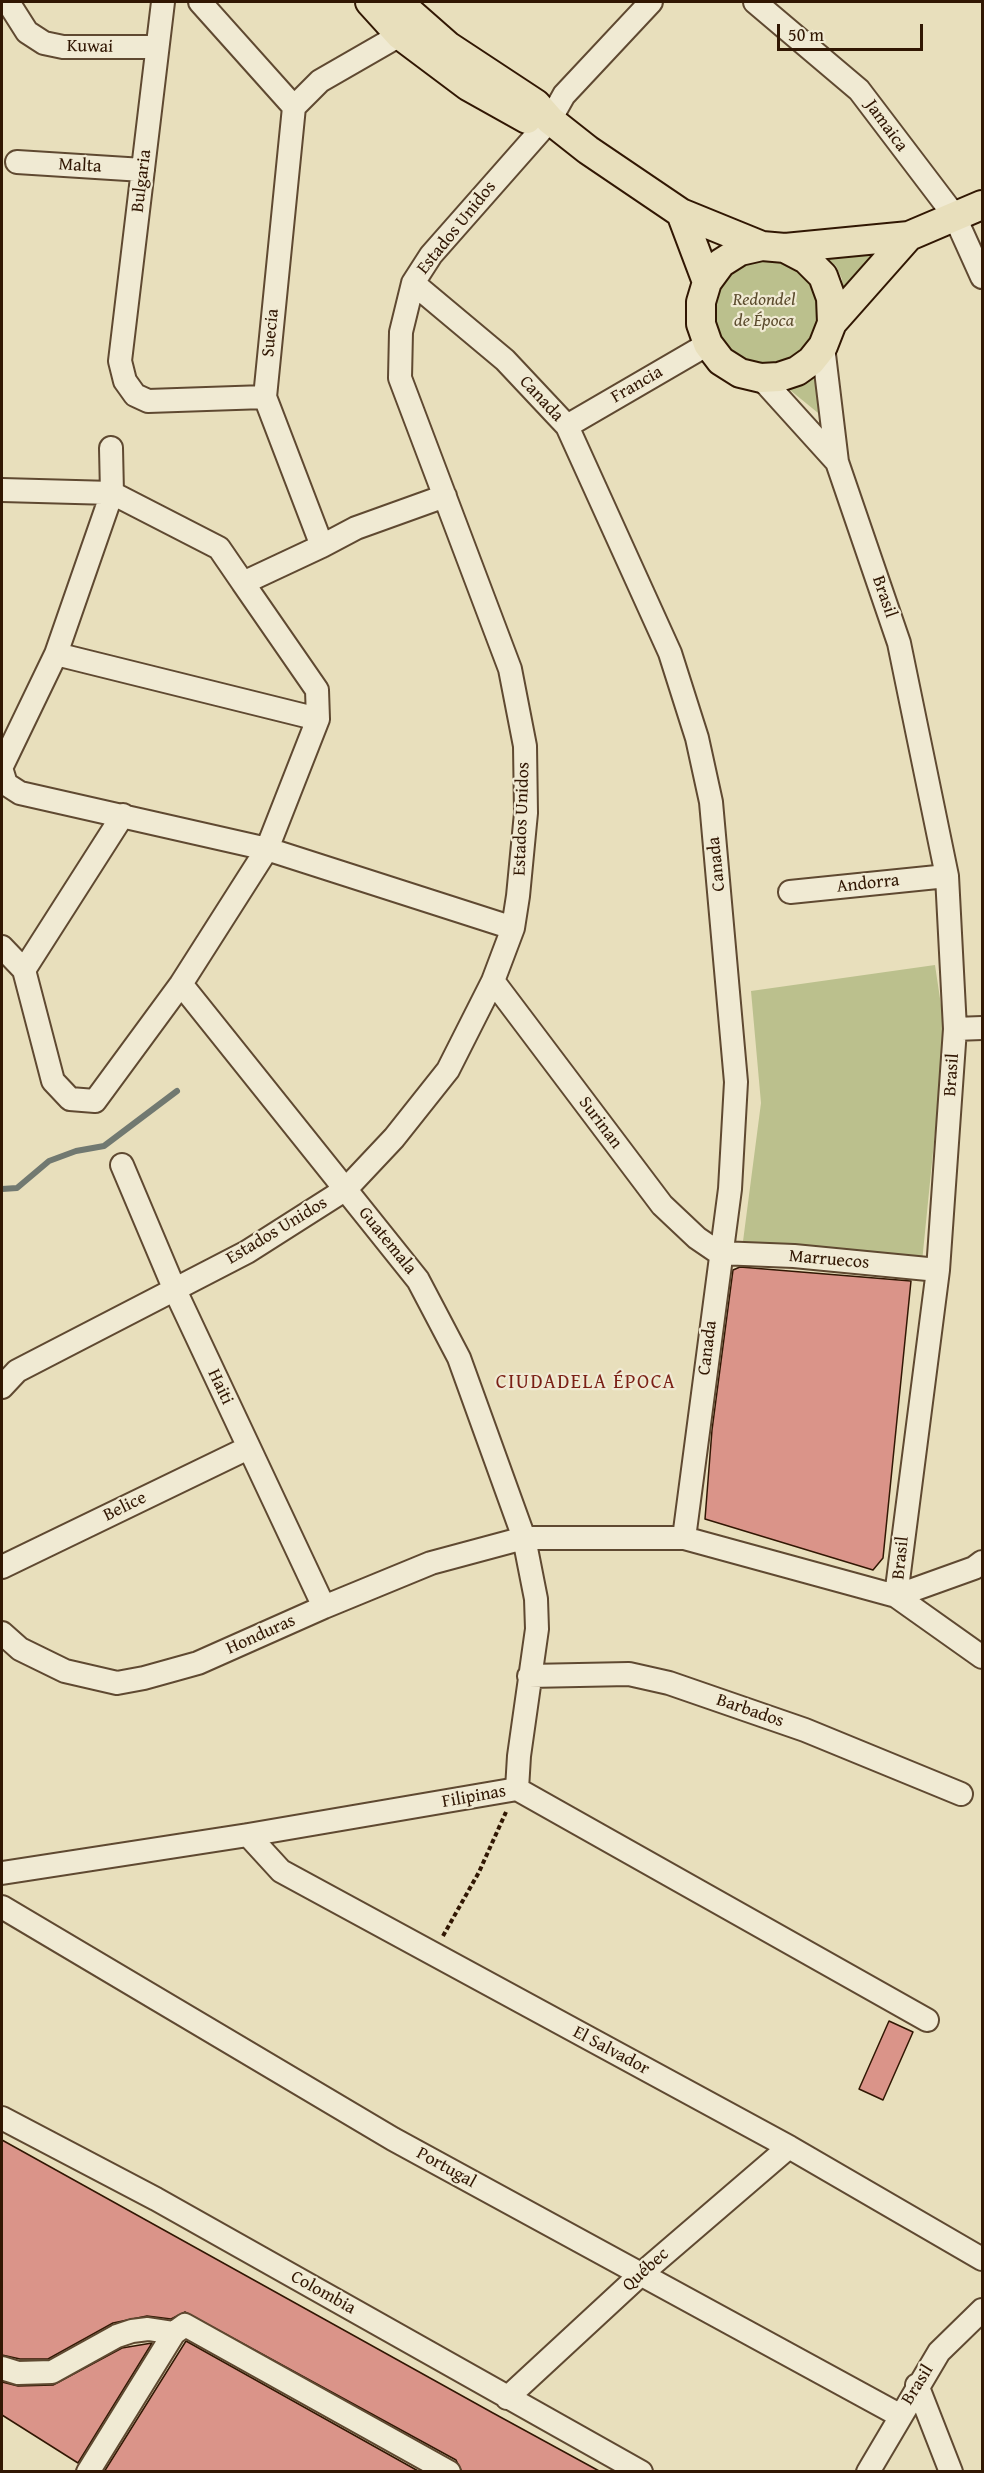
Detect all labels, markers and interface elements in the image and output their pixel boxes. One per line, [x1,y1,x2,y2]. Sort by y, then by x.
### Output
scale bar [780,12,926,50]
text: 50 m [788,21,824,48]
street label: Kuwai [67,36,113,58]
street label: Jamaica [860,96,912,156]
street label: Bulgaria [127,148,157,214]
street label: Malta [58,154,102,178]
street label: Estados Unidos [413,177,501,279]
park label: Redondel de Época [733,289,795,332]
street label: Suecia [258,308,284,358]
street label: Francia [607,362,667,408]
street label: Canada [514,372,568,426]
street label: Brasil [867,573,901,621]
street label: Estados Unidos [509,762,535,876]
street label: Canada [703,836,731,892]
street label: Andorra [836,870,900,898]
street label: Brasil [940,1053,964,1097]
street label: Surinan [573,1093,627,1153]
street label: Estados Unidos [223,1192,331,1270]
street label: Guatemala [353,1203,421,1279]
street label: Marruecos [788,1246,870,1274]
street label: Canada [694,1319,722,1377]
street label: Haiti [202,1366,238,1408]
district label: CIUDADELA ÉPOCA [496,1371,676,1395]
street label: Belice [100,1487,150,1527]
street label: Brasil [888,1535,914,1581]
street label: Honduras [223,1610,299,1660]
street label: Barbados [713,1689,787,1733]
street label: Filipinas [440,1781,508,1813]
street label: El Salvador [569,2022,653,2080]
street label: Portugal [412,2143,480,2193]
street label: Québec [618,2244,674,2296]
street label: Colombia [287,2266,359,2320]
street label: Brasil [897,2361,939,2409]

